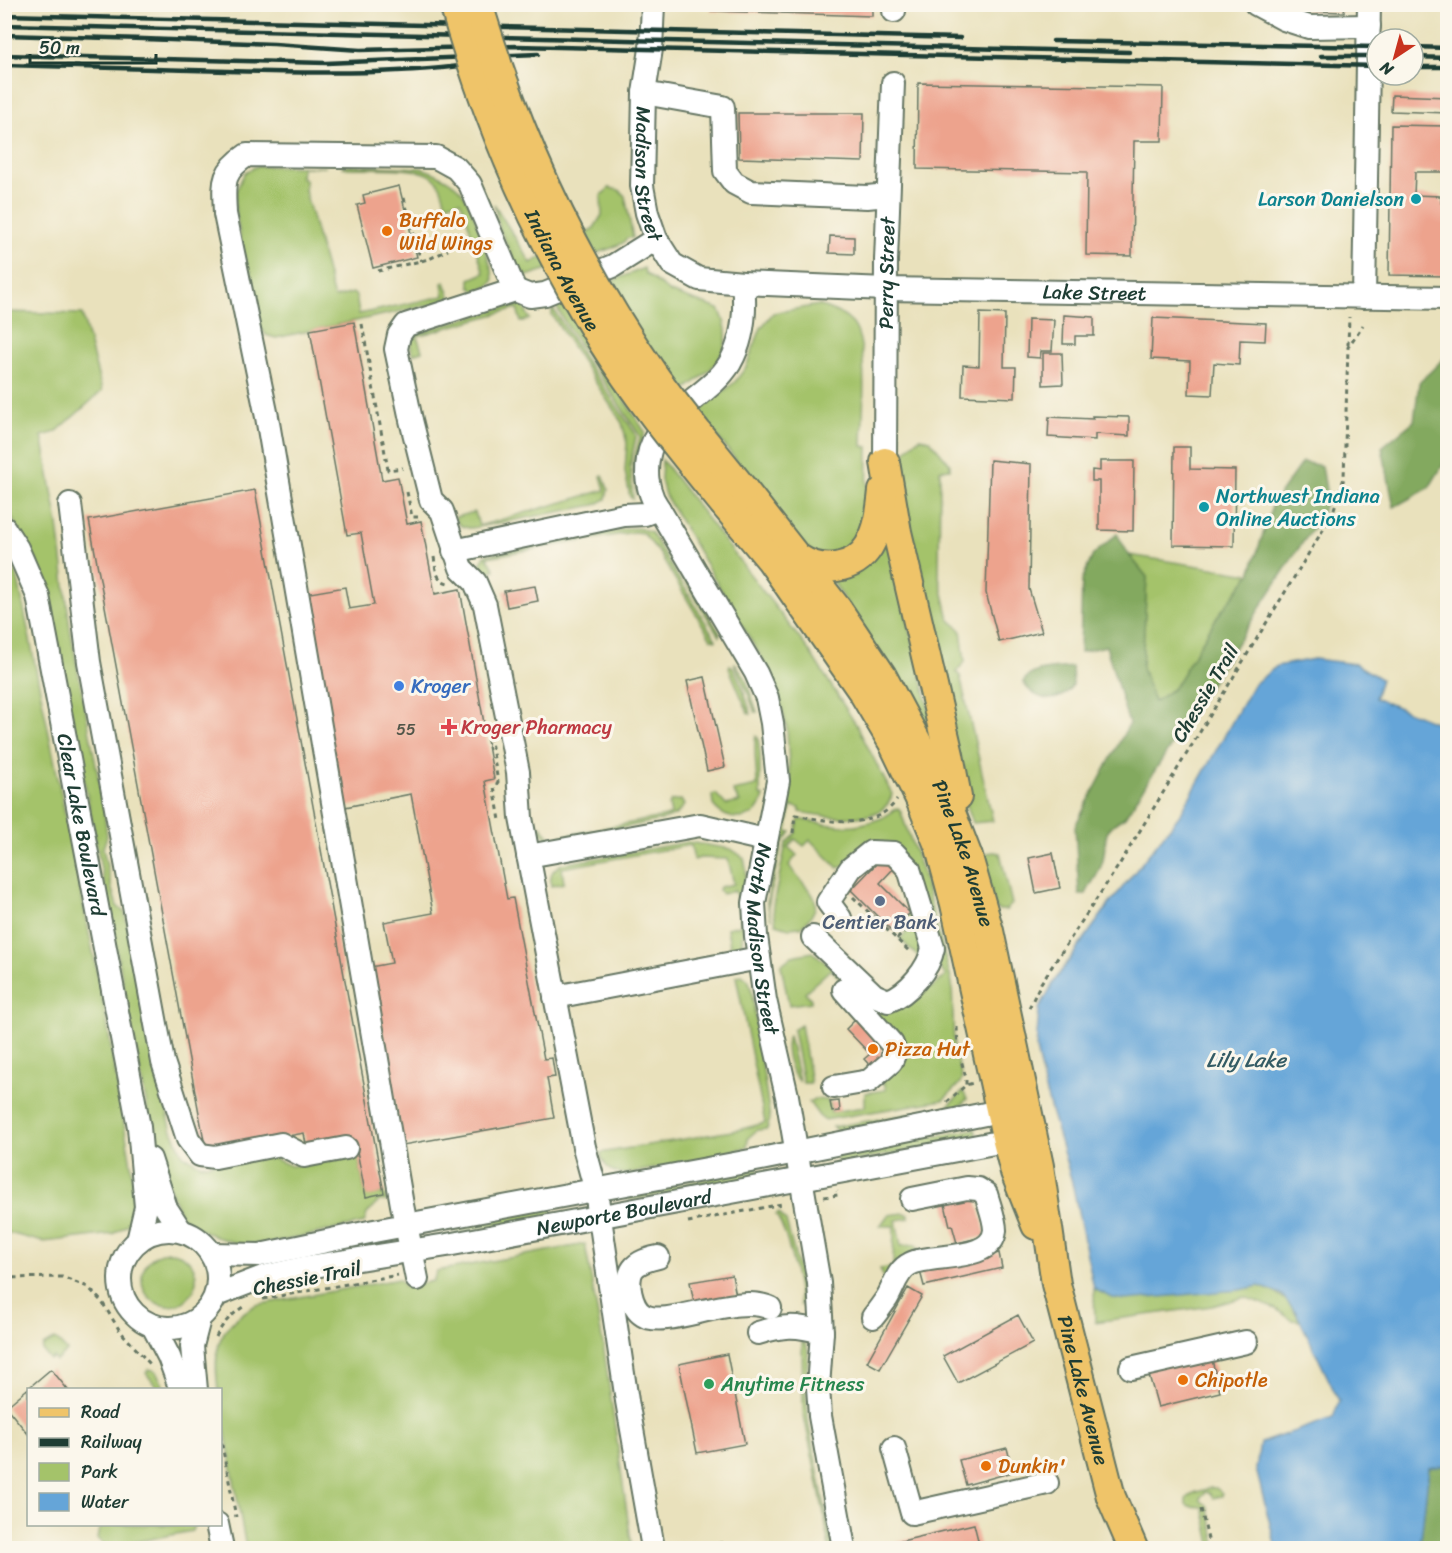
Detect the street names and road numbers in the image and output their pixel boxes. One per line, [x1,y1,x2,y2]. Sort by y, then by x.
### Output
street label: Madison Street [624,106,673,247]
street label: Indiana Avenue [514,202,610,339]
street label: Perry Street [869,215,906,329]
street label: Lake Street [1042,275,1147,311]
street label: Chessie Trail [1162,636,1249,749]
street label: Clear Lake Boulevard [47,731,116,920]
street label: Pine Lake Avenue [922,773,1004,931]
street label: North Madison Street [736,840,790,1039]
street label: Newporte Boulevard [533,1179,716,1246]
street label: Chessie Trail [250,1251,366,1306]
street label: Pine Lake Avenue [1047,1311,1119,1469]

